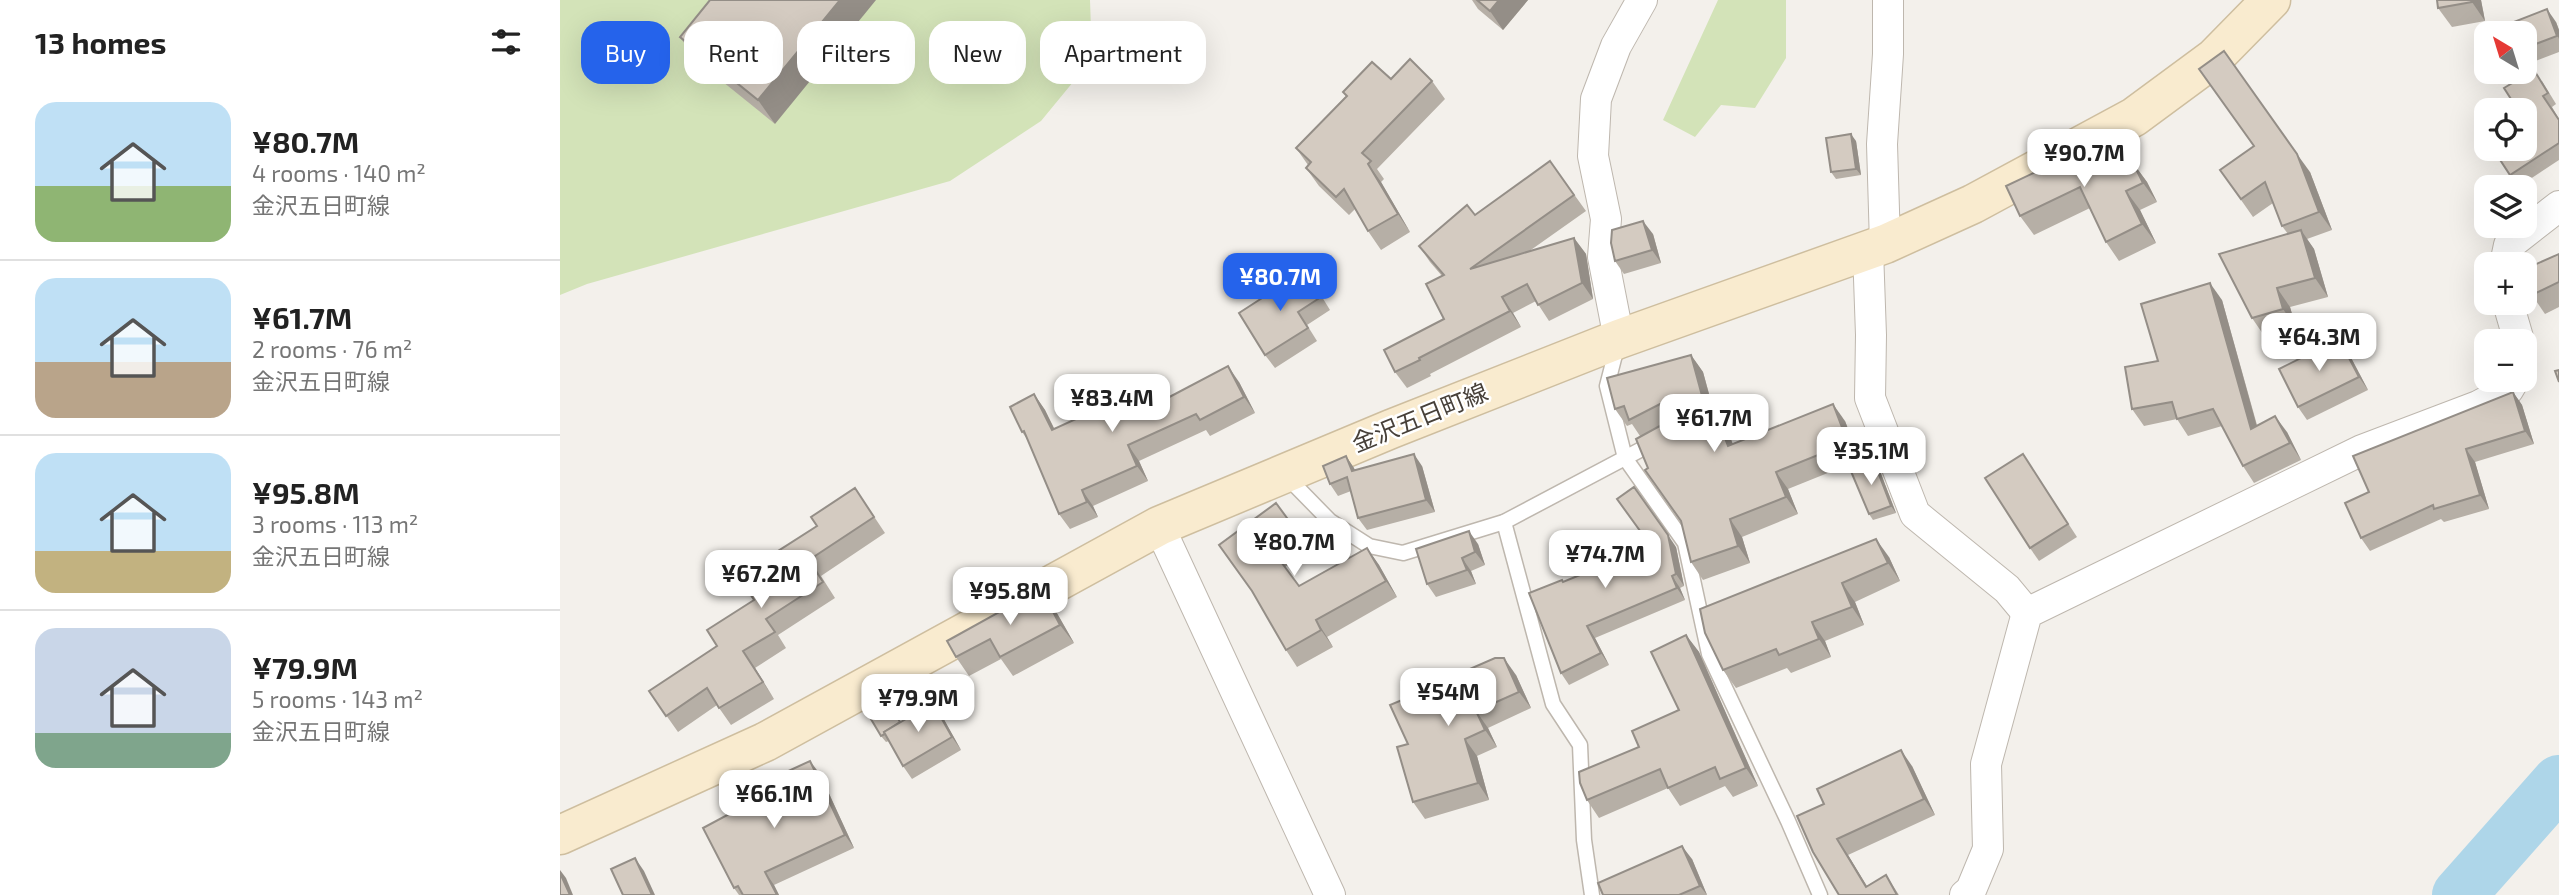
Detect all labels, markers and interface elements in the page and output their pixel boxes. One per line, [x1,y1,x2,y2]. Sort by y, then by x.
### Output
chip: Buy [581,21,670,84]
chip: Rent [684,21,783,84]
chip: Filters [797,21,915,84]
chip: New [929,21,1026,84]
chip: Apartment [1040,21,1206,84]
north arrow [2474,21,2538,84]
map controls [2474,21,2537,392]
icon: filters [487,23,525,61]
text: 13 homes [35,24,166,60]
button: locate [2474,98,2537,161]
text: ¥80.7M [252,123,359,159]
icon: home [91,130,175,214]
pin: ¥90.7M [2027,130,2141,189]
text: ¥90.7M [2043,138,2125,166]
text: 4 rooms · 140 m² [252,159,426,187]
button: layers [2474,175,2537,238]
text: 金沢五日町線 [252,191,390,219]
button: + [2474,252,2537,315]
pin: ¥80.7M [1223,254,1337,313]
text: ¥80.7M [1239,262,1321,290]
text: ¥61.7M [252,299,352,335]
icon: home [91,306,175,390]
pin: ¥64.3M [2262,314,2376,373]
text: ¥64.3M [2277,322,2361,350]
button: − [2474,329,2537,392]
text: 2 rooms · 76 m² [252,335,412,363]
text: 金沢五日町線 [252,367,390,395]
pin: ¥83.4M [1055,374,1169,434]
street label: 金沢五日町線 [1347,376,1492,457]
text: ¥83.4M [1070,383,1154,411]
pin: ¥61.7M [1657,394,1771,454]
text: ¥61.7M [1676,403,1752,431]
pin: ¥35.1M [1814,428,1928,487]
text: ¥35.1M [1833,436,1909,464]
text: ¥95.8M [252,474,360,510]
icon: home [91,481,175,565]
text: 3 rooms · 113 m² [252,510,418,538]
pin: ¥80.7M [1237,518,1351,578]
text: ¥80.7M [1253,527,1335,555]
pin: ¥74.7M [1548,530,1662,590]
text: ¥74.7M [1565,539,1645,567]
text: 金沢五日町線 [252,542,390,570]
pin: ¥67.2M [704,550,818,610]
text: ¥67.2M [721,559,801,587]
pin: ¥95.8M [953,568,1067,627]
text: ¥95.8M [969,576,1051,604]
text: ¥79.9M [252,649,358,685]
icon: home [91,656,175,740]
pin: ¥54M [1407,668,1489,728]
pin: ¥79.9M [861,674,975,734]
text: ¥54M [1416,677,1480,705]
text: ¥79.9M [877,683,959,711]
text: 5 rooms · 143 m² [252,685,423,713]
text: 金沢五日町線 [252,717,390,745]
pin: ¥66.1M [717,770,831,830]
text: ¥66.1M [735,779,813,807]

